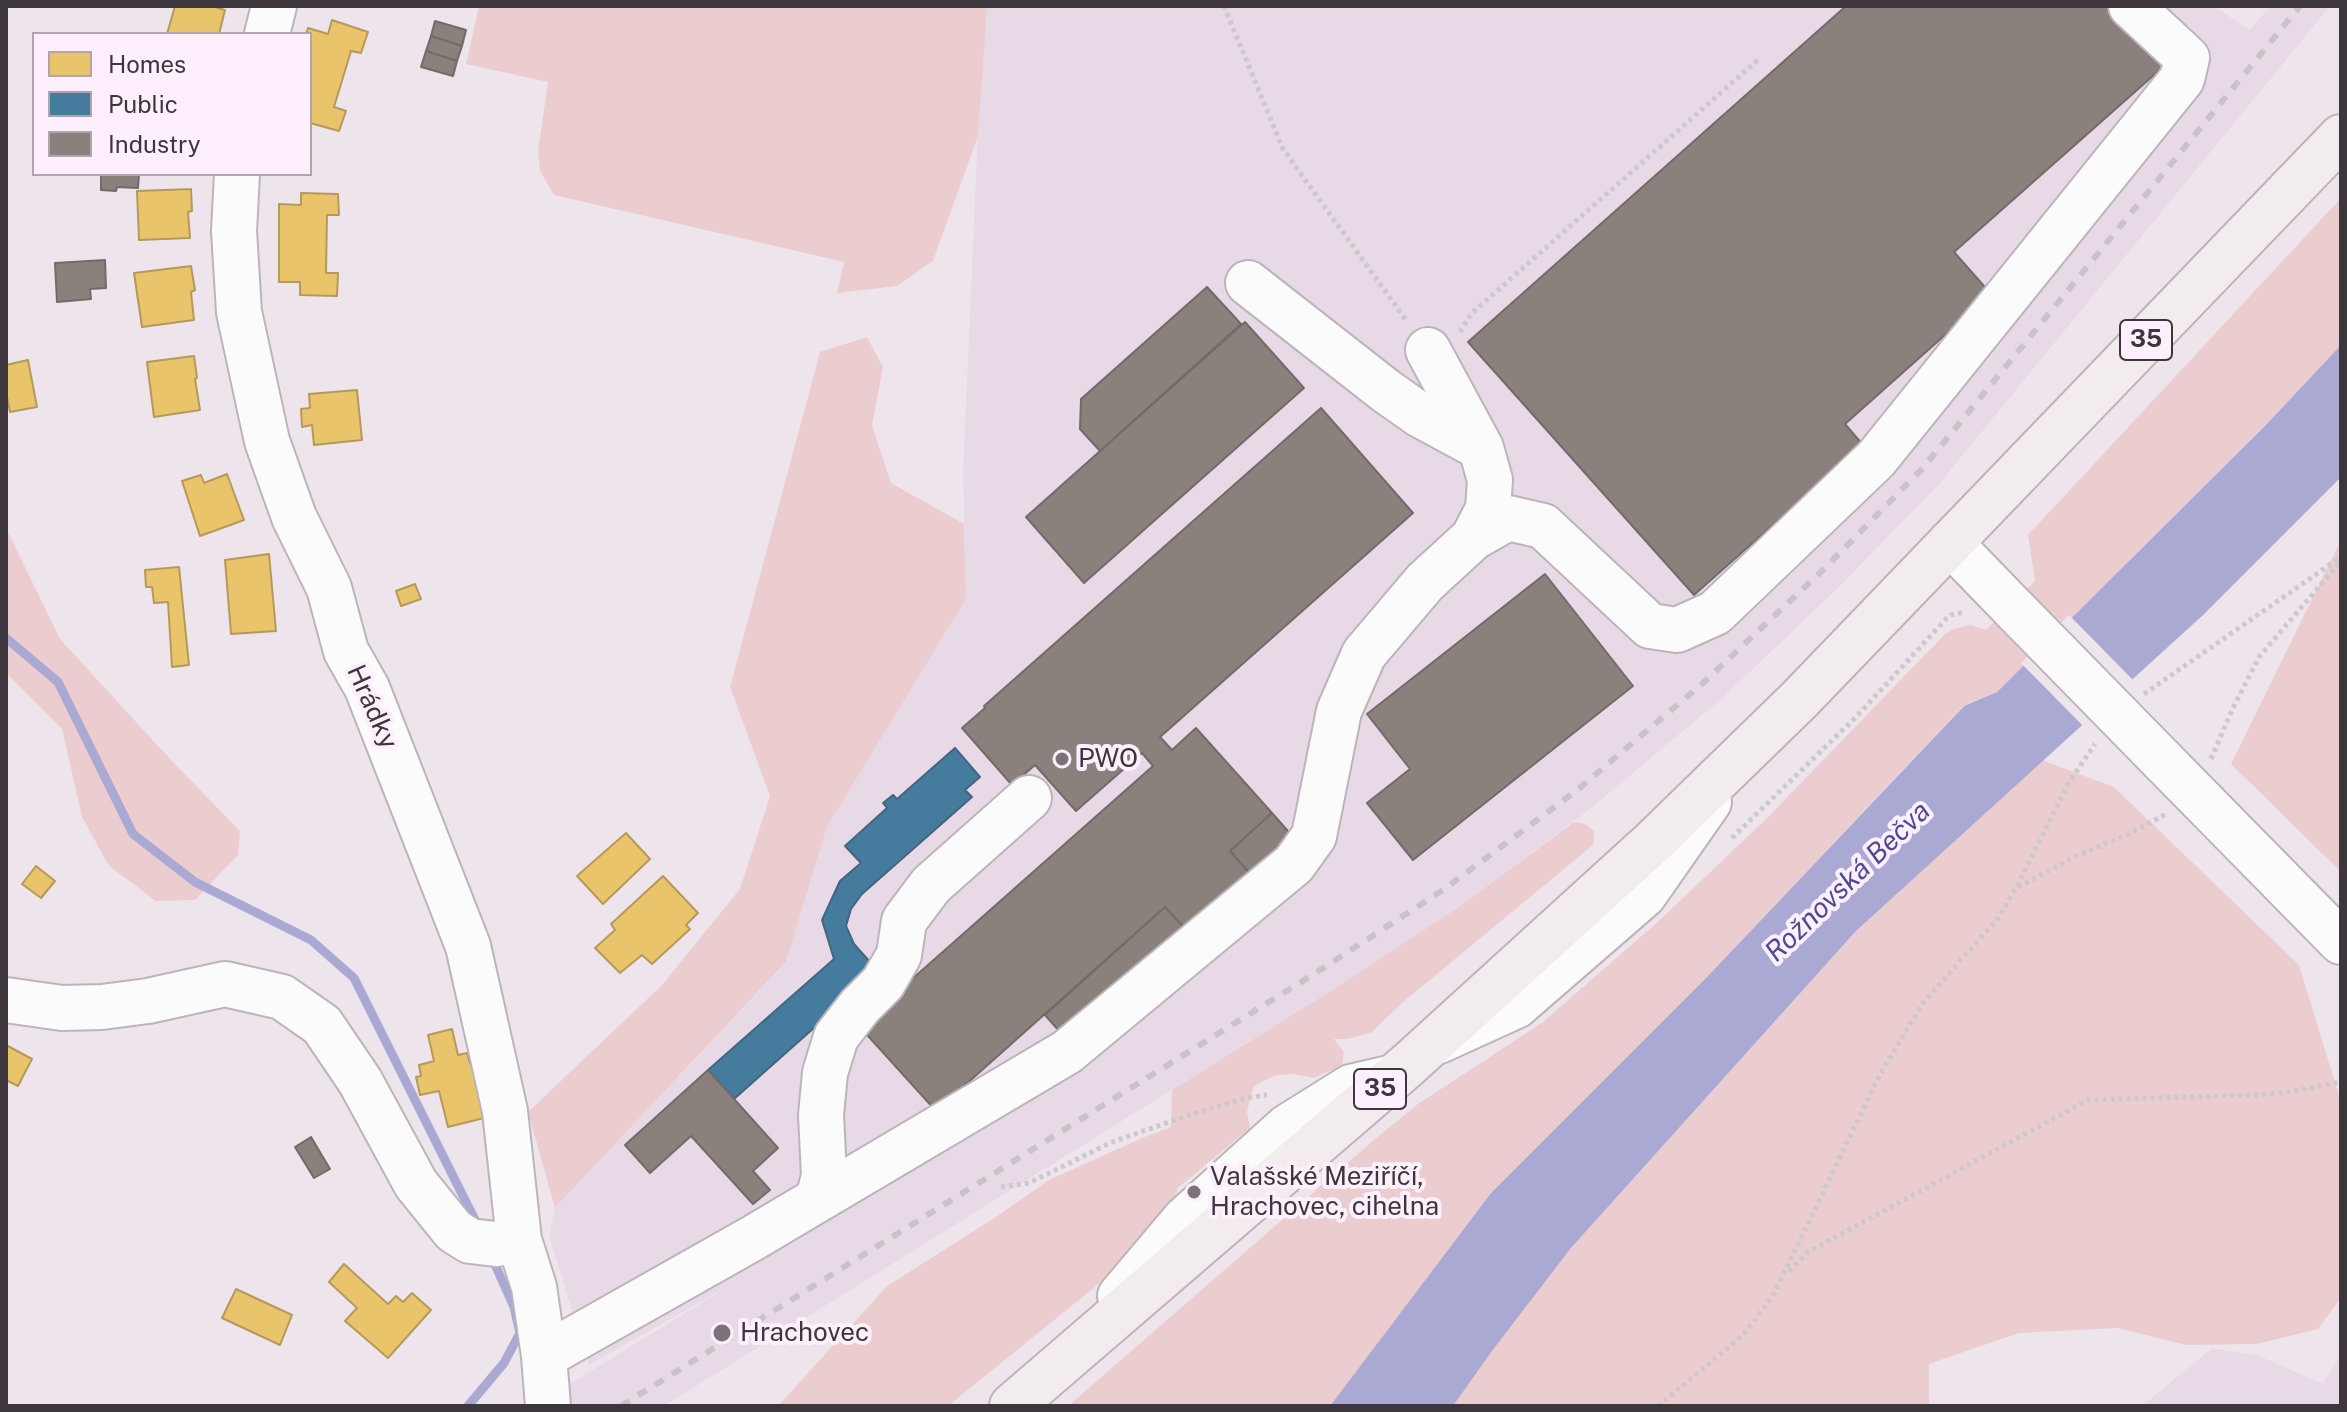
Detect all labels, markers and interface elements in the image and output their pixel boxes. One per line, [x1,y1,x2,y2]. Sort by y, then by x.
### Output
legend [32,32,312,176]
text: Homes [108,50,186,78]
text: Public [108,90,178,118]
text: Industry [108,130,201,158]
road number: 35 [2120,320,2172,360]
street label: Hrádky [340,660,404,754]
place label: PWO [1078,743,1138,775]
marker: PWO [1053,750,1071,768]
water label: Rožnovská Bečva [1759,795,1937,969]
road number: 35 [1354,1069,1406,1109]
place label: Valašské Meziříčí, Hrachovec, cihelna [1210,1161,1439,1222]
marker: Valašské Meziříčí, Hrachovec, cihelna [1185,1183,1203,1201]
place label: Hrachovec [740,1317,869,1349]
marker: Hrachovec [711,1322,733,1344]

